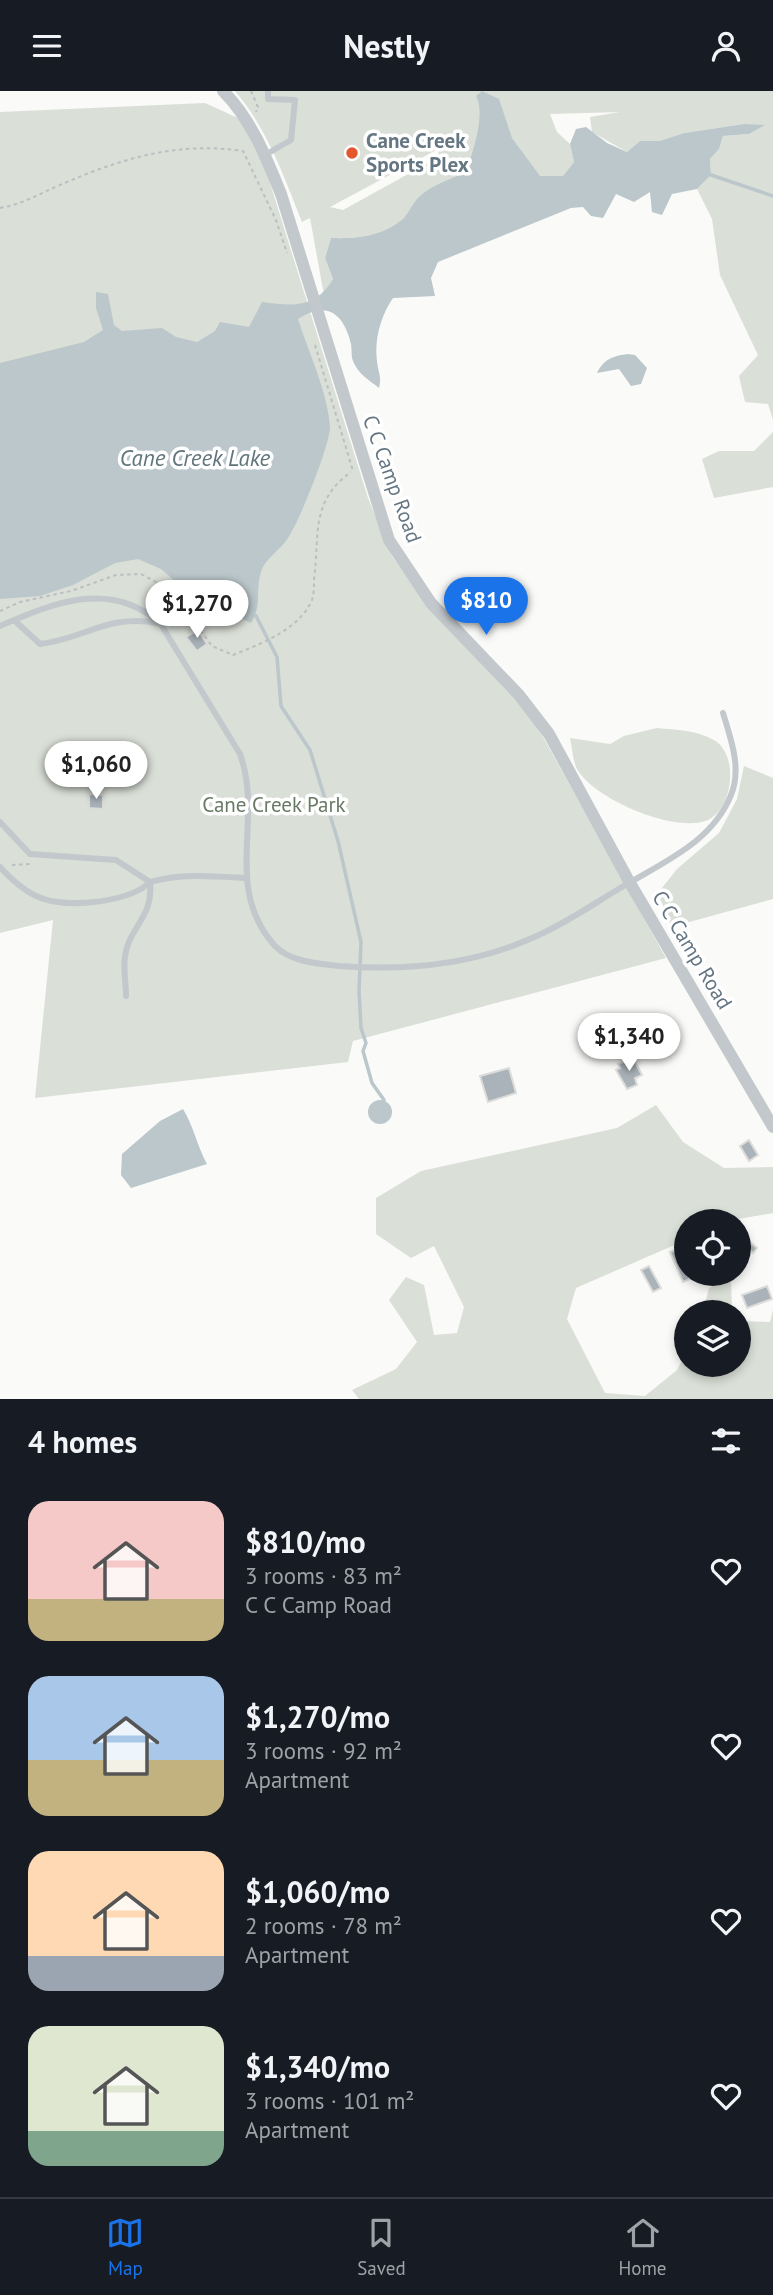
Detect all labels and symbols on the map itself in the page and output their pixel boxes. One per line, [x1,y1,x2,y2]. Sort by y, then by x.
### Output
place label: Cane Creek Sports Plex [366,127,469,178]
marker: Cane Creek Sports Plex [344,145,360,161]
street label: C C Camp Road [357,411,428,546]
water label: Cane Creek Lake [120,443,270,472]
pin: $810 [445,577,527,637]
pin: $1,270 [140,581,254,640]
pin: $1,060 [39,741,153,801]
park label: Cane Creek Park [202,791,346,818]
street label: C C Camp Road [646,885,739,1014]
pin: $1,340 [572,1013,686,1073]

